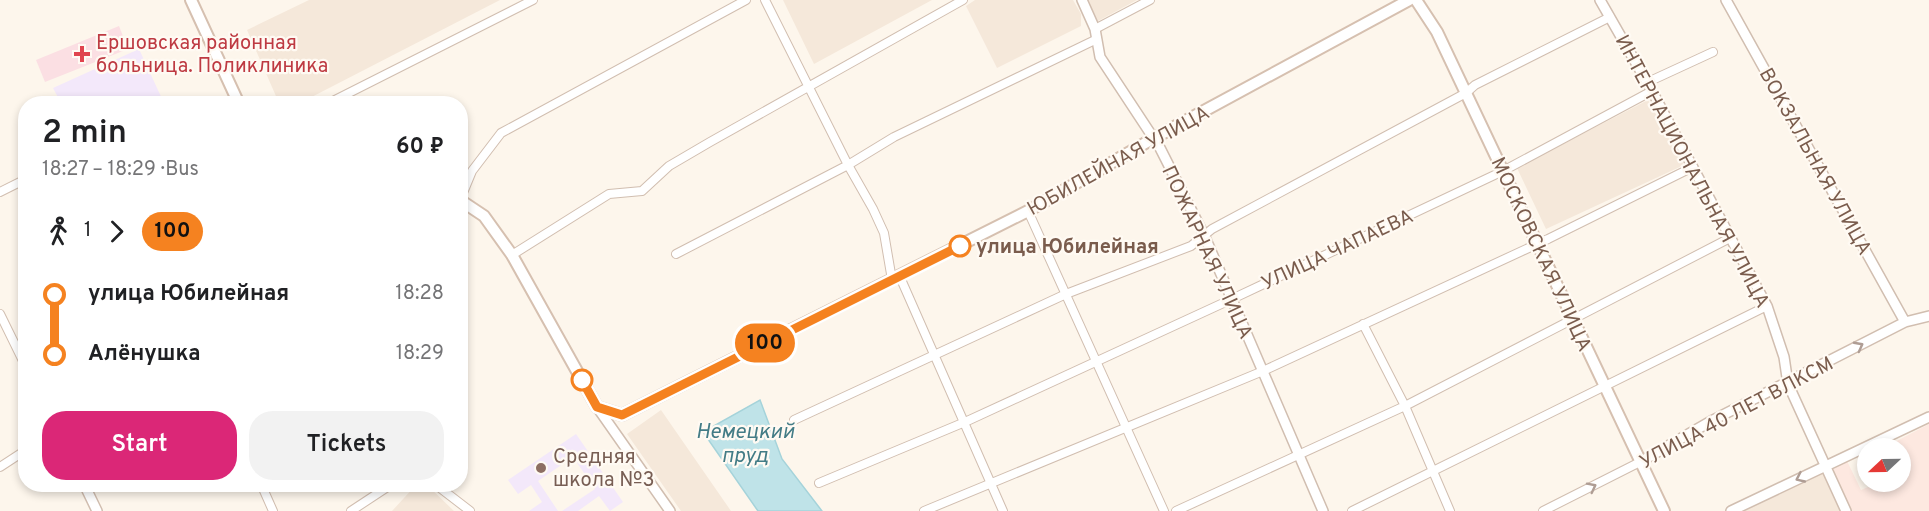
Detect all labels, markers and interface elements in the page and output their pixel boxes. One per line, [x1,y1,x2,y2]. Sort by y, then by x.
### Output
place label: Ершовская районная больница. Поликлиника [96,31,328,80]
street label: ИНТЕРНАЦИОНАЛЬНАЯ УЛИЦА [1608,31,1774,313]
marker: Ершовская районная больница. Поликлиника [73,45,91,63]
street label: ВОКЗАЛЬНАЯ УЛИЦА [1752,64,1877,260]
street label: ЮБИЛЕЙНАЯ УЛИЦА [1022,99,1215,223]
text: 2 min [42,113,127,155]
text: 60 ₽ [396,134,444,161]
street label: МОСКОВСКАЯ УЛИЦА [1484,153,1597,356]
text: 18:27 – 18:29 · Bus [42,157,199,183]
street label: ПОЖАРНАЯ УЛИЦА [1155,162,1258,344]
street label: УЛИЦА ЧАПАЕВА [1258,204,1418,297]
icon: walk [42,215,75,248]
icon: forward [100,215,133,248]
text: 1 [84,218,91,244]
text: 100 [154,218,191,245]
marker: улица Юбилейная [949,235,971,257]
place label: улица Юбилейная [976,235,1159,261]
text: улица Юбилейная [88,281,289,308]
text: 18:28 [395,281,444,307]
line badge: 100 [730,324,800,362]
text: 100 [747,330,783,357]
text: Алёнушка [88,341,201,368]
text: 18:29 [396,341,444,367]
one-way arrow [1853,342,1864,354]
street label: УЛИЦА 40 ЛЕТ ВЛКСМ [1635,352,1838,476]
unlabelled marker [571,369,593,391]
button: Start [42,411,237,480]
button: Tickets [249,411,444,480]
water label: Немецкий пруд [696,419,795,470]
north arrow [1857,438,1911,492]
map controls [1857,438,1911,492]
place label: Средняя школа №3 [553,445,655,494]
marker: Средняя школа №3 [534,461,548,475]
one-way arrow [1796,471,1807,483]
one-way arrow [1585,482,1596,494]

